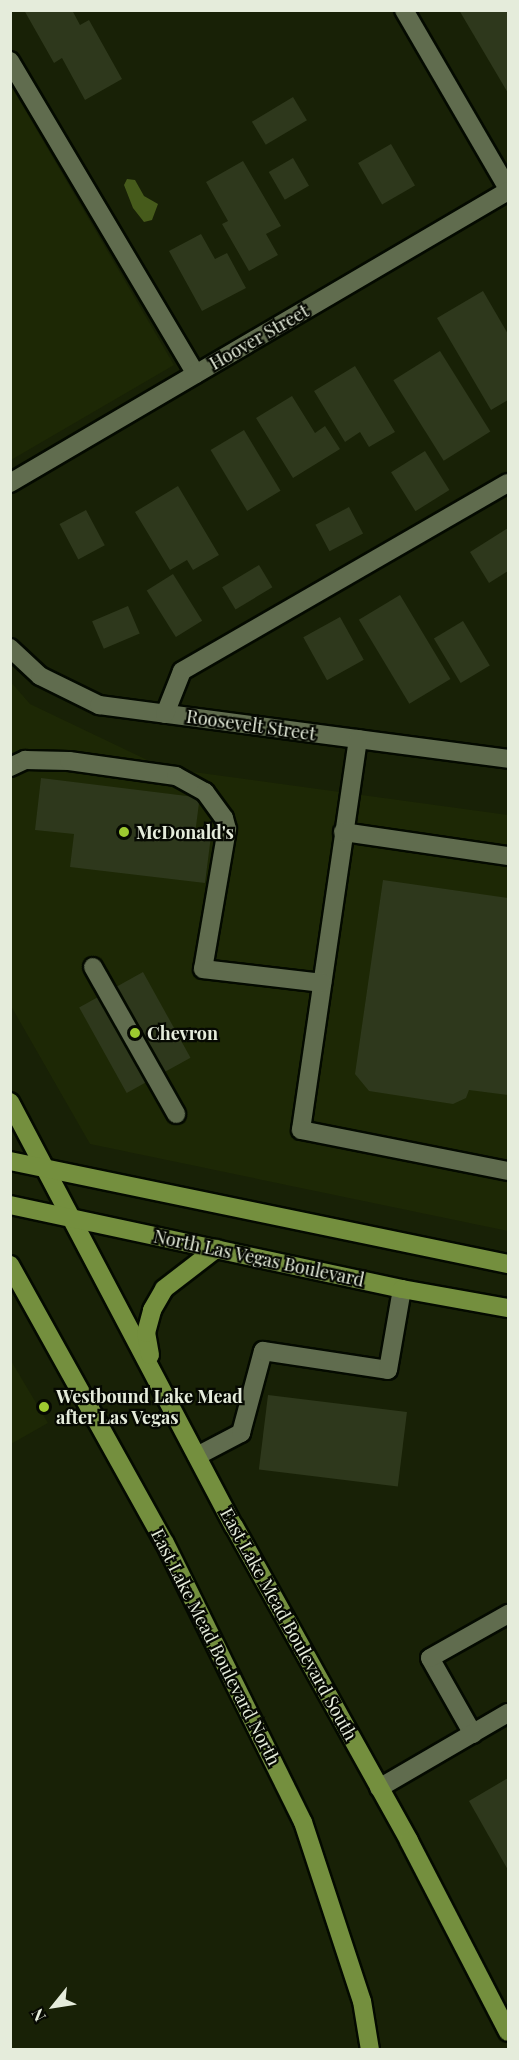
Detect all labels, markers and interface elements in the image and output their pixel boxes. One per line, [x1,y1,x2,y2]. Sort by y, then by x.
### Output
street label: Hoover Street [205,300,313,374]
street label: Roosevelt Street [185,705,317,745]
place label: McDonald's [136,821,234,843]
marker: McDonald's [117,825,131,839]
place label: Chevron [147,1022,218,1044]
marker: Chevron [128,1026,142,1040]
street label: North Las Vegas Boulevard [151,1225,367,1291]
place label: Westbound Lake Mead after Las Vegas [56,1386,243,1428]
marker: Westbound Lake Mead after Las Vegas [37,1400,51,1414]
street label: East Lake Mead Boulevard South [216,1504,362,1744]
street label: East Lake Mead Boulevard North [147,1525,285,1769]
north arrow [24,1976,84,2036]
text: N [26,2005,50,2026]

